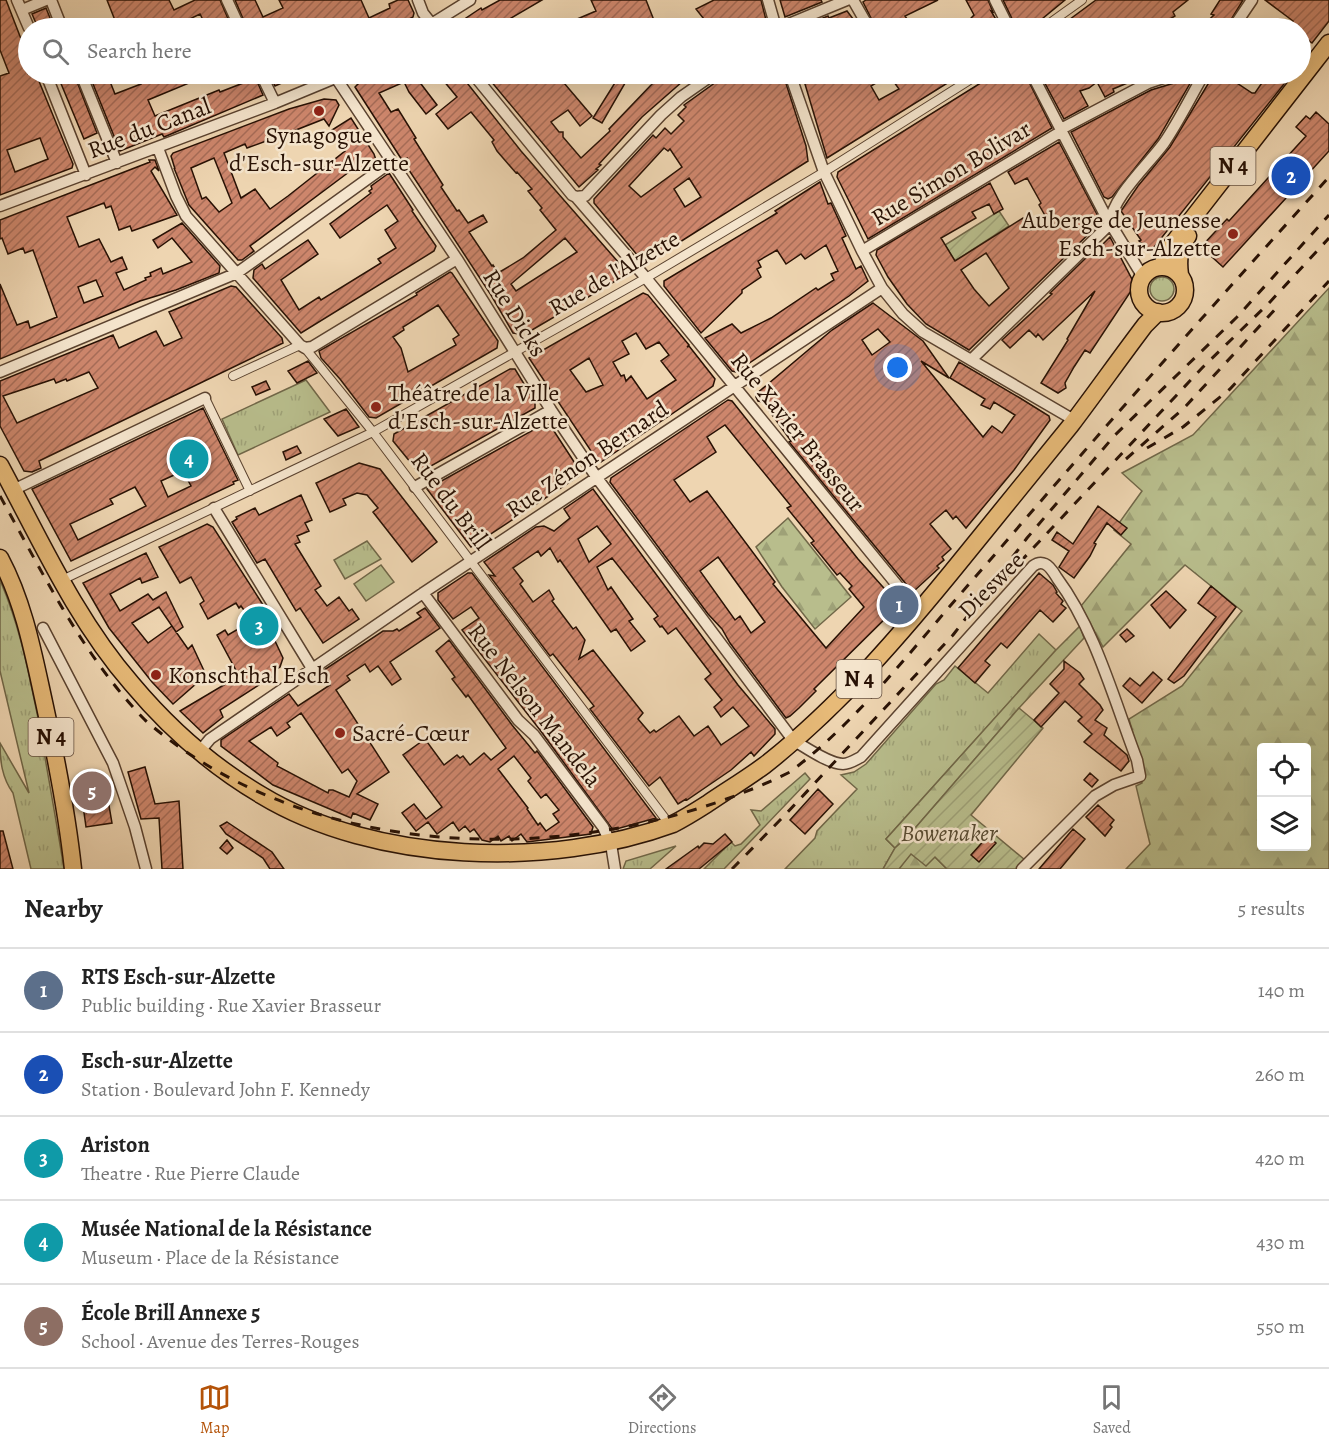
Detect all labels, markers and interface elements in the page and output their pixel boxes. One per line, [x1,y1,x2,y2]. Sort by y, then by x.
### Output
search box [18,18,1311,84]
icon: search [39,35,72,68]
text: Search here [87,36,192,66]
street label: Rue du Canal [83,90,215,166]
marker: Synagogue d'Esch-sur-Alzette [312,104,326,118]
street label: Rue Simon Bolivar [865,113,1037,233]
place label: Synagogue d'Esch-sur-Alzette [229,119,409,179]
road number: N 4 [1210,147,1256,185]
pin: 2 [1272,154,1310,198]
place label: Auberge de Jeunesse Esch-sur-Alzette [1021,204,1221,264]
street label: Rue de l'Alzette [543,223,685,323]
marker: Auberge de Jeunesse Esch-sur-Alzette [1226,227,1240,241]
street label: Rue Dicks [476,263,554,363]
street label: Rue Xavier Brasseur [723,345,873,519]
your location [883,353,912,382]
place label: Théâtre de la Ville d'Esch-sur-Alzette [388,377,568,437]
street label: Rue Zénon Bernard [499,393,675,525]
marker: Théâtre de la Ville d'Esch-sur-Alzette [369,400,383,414]
pin: 4 [170,436,208,482]
street label: Rue du Brill [404,446,498,557]
street label: Dieswee [951,545,1031,625]
pin: 1 [880,582,918,628]
pin: 3 [240,604,278,648]
street label: Rue Nelson Mandela [461,616,610,794]
place label: Konschthal Esch [168,659,330,691]
road number: N 4 [836,660,882,698]
marker: Konschthal Esch [149,668,163,682]
place label: Sacré-Cœur [352,717,470,749]
road number: N 4 [28,718,74,756]
marker: Sacré-Cœur [333,726,347,740]
map controls [1257,743,1311,851]
button: locate [1257,743,1311,797]
pin: 5 [72,768,112,814]
button: layers [1257,797,1311,851]
park label: Bowenaker [901,817,998,849]
text: Nearby [24,891,103,926]
text: 5 results [1238,895,1305,922]
text: RTS Esch-sur-Alzette [81,962,275,992]
text: 1 [40,977,47,1004]
text: 140 m [1258,977,1305,1004]
text: Public building · Rue Xavier Brasseur [81,992,381,1019]
text: Esch-sur-Alzette [81,1046,233,1076]
text: 2 [39,1061,48,1088]
text: 260 m [1255,1061,1305,1088]
text: Station · Boulevard John F. Kennedy [81,1076,370,1103]
text: Ariston [81,1130,150,1160]
text: 3 [39,1145,48,1172]
text: 420 m [1255,1145,1305,1172]
text: Theatre · Rue Pierre Claude [81,1160,300,1187]
text: Musée National de la Résistance [81,1214,372,1244]
text: 4 [39,1229,48,1256]
text: 430 m [1256,1229,1305,1256]
text: Museum · Place de la Résistance [81,1244,339,1271]
text: École Brill Annexe 5 [81,1298,260,1328]
text: 5 [39,1313,48,1340]
text: 550 m [1257,1313,1305,1340]
text: School · Avenue des Terres-Rouges [81,1328,359,1355]
tab: Map [198,1381,231,1439]
tab: Directions [628,1381,696,1439]
tab: Saved [1093,1381,1131,1439]

